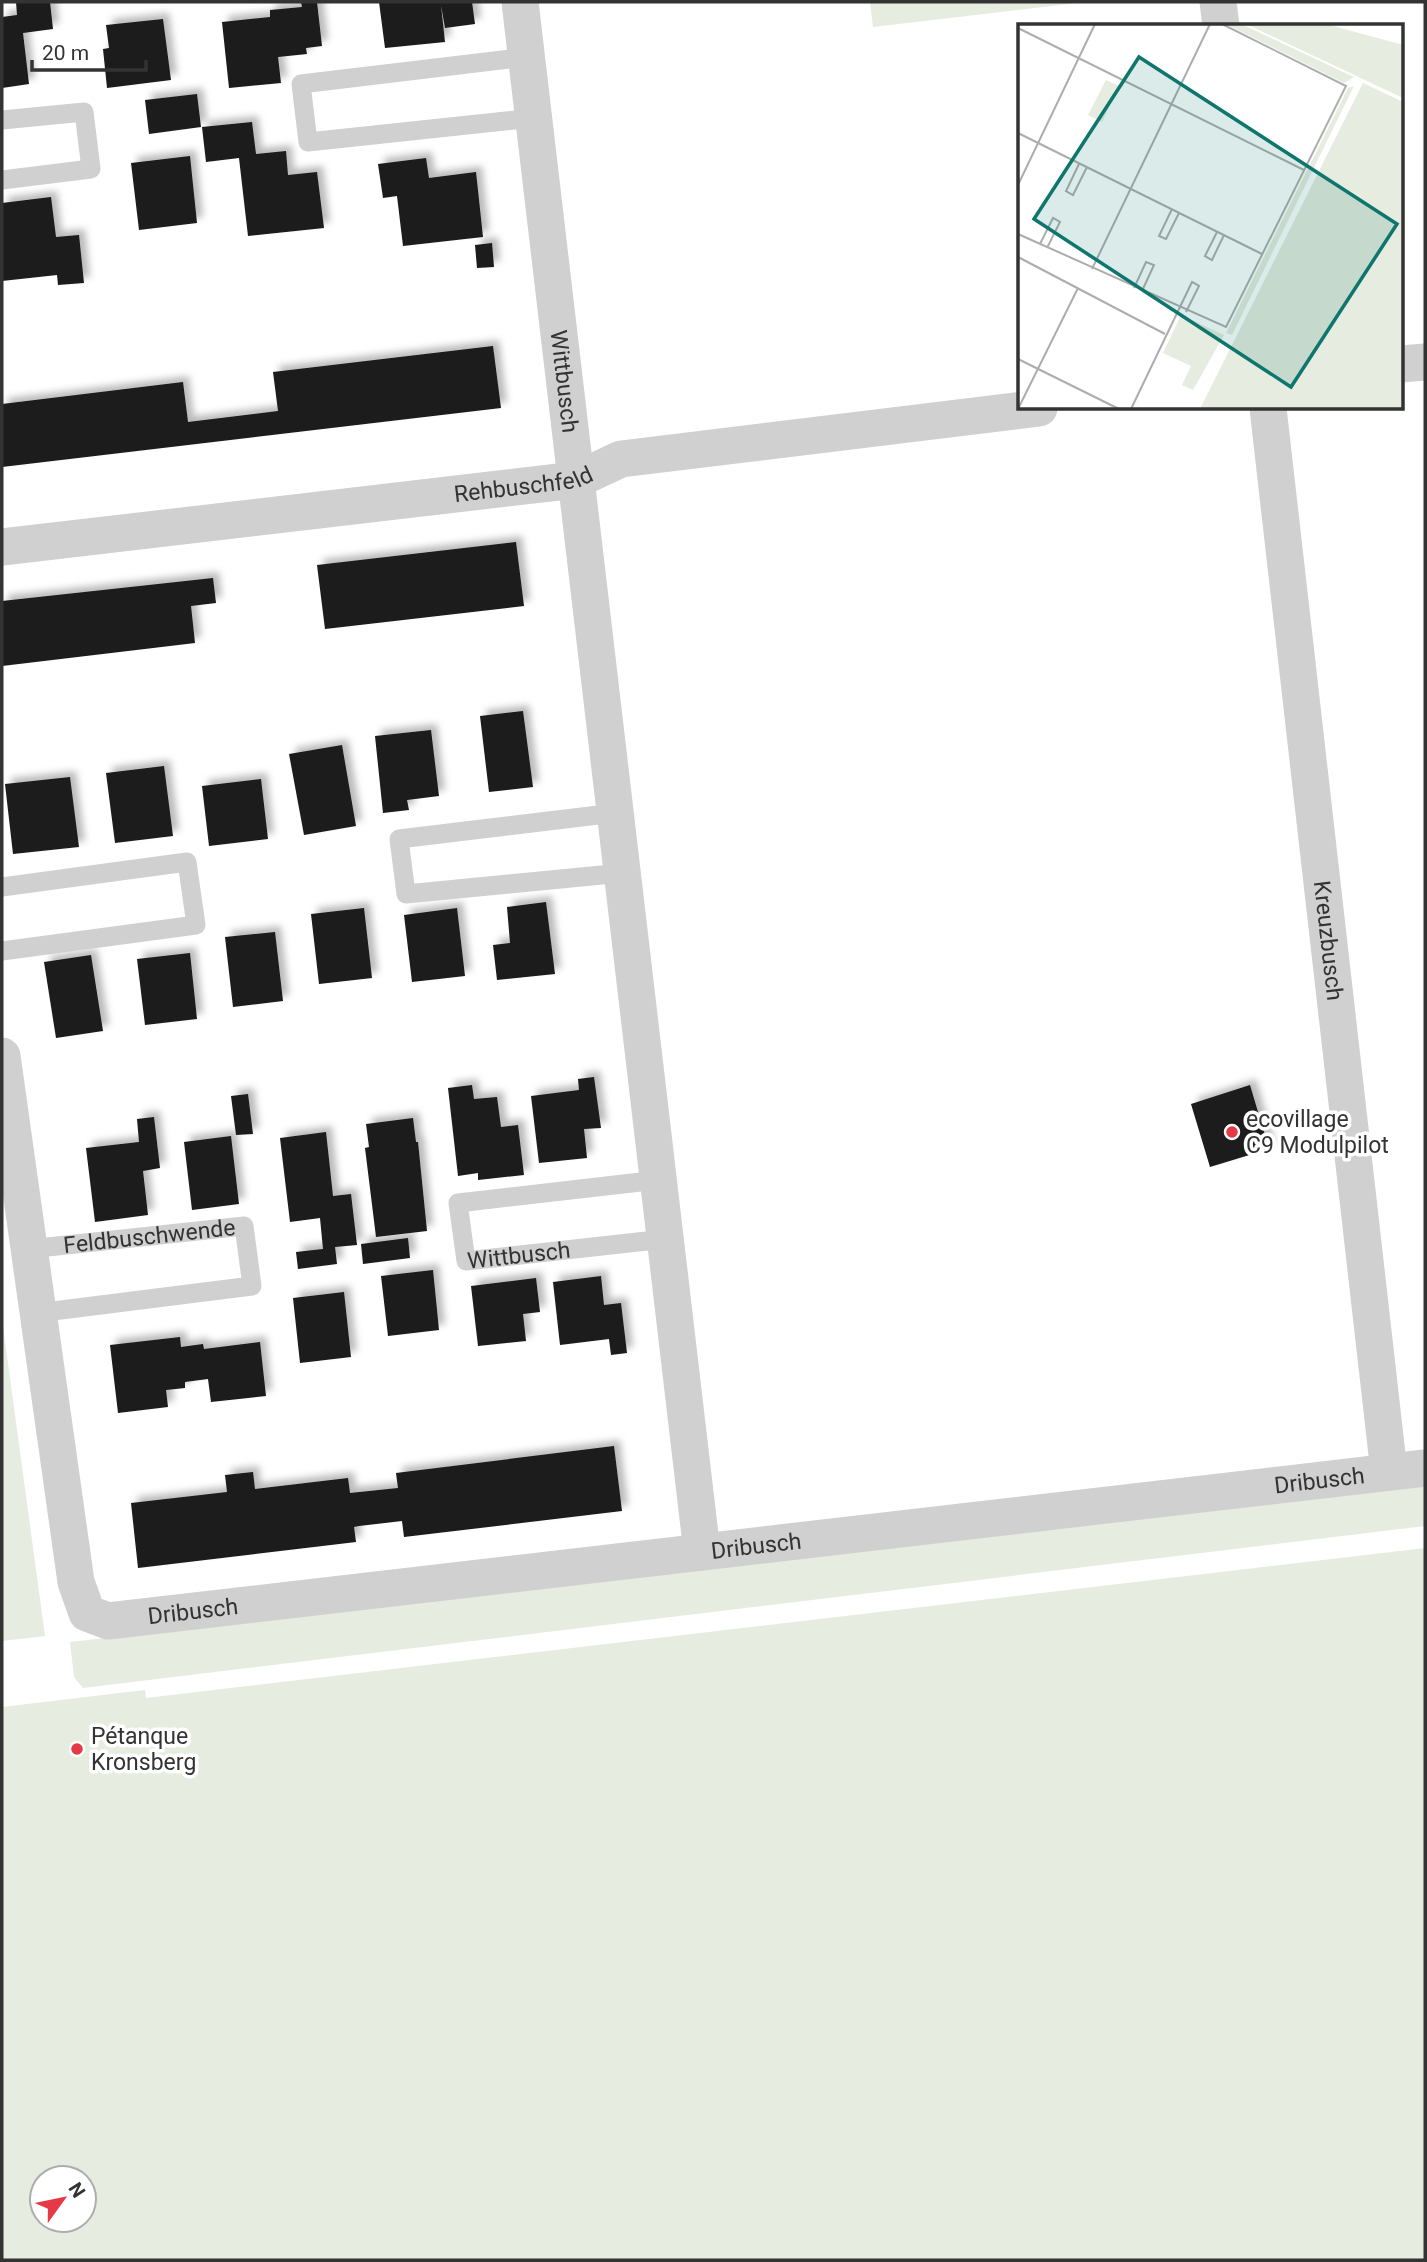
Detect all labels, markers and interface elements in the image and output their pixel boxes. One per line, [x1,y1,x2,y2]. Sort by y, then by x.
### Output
inset map [1018,24,1402,410]
scale bar [32,28,145,72]
text: 20 m [42,41,89,65]
street label: Wittbusch [545,329,584,434]
street label: Rehbuschfeld [452,461,597,508]
street label: Kreuzbusch [1308,879,1349,1002]
place label: ecovillage C9 Modulpilot [1246,1106,1389,1159]
marker: ecovillage C9 Modulpilot [1224,1124,1240,1140]
street label: Feldbuschwende [62,1214,237,1259]
street label: Wittbusch [466,1236,572,1274]
street label: Dribusch [1273,1462,1366,1499]
street label: Dribusch [709,1527,803,1564]
street label: Dribusch [146,1592,239,1630]
place label: Pétanque Kronsberg [91,1723,196,1776]
marker: Pétanque Kronsberg [69,1741,85,1757]
north arrow [28,2164,98,2234]
text: N [64,2178,90,2202]

